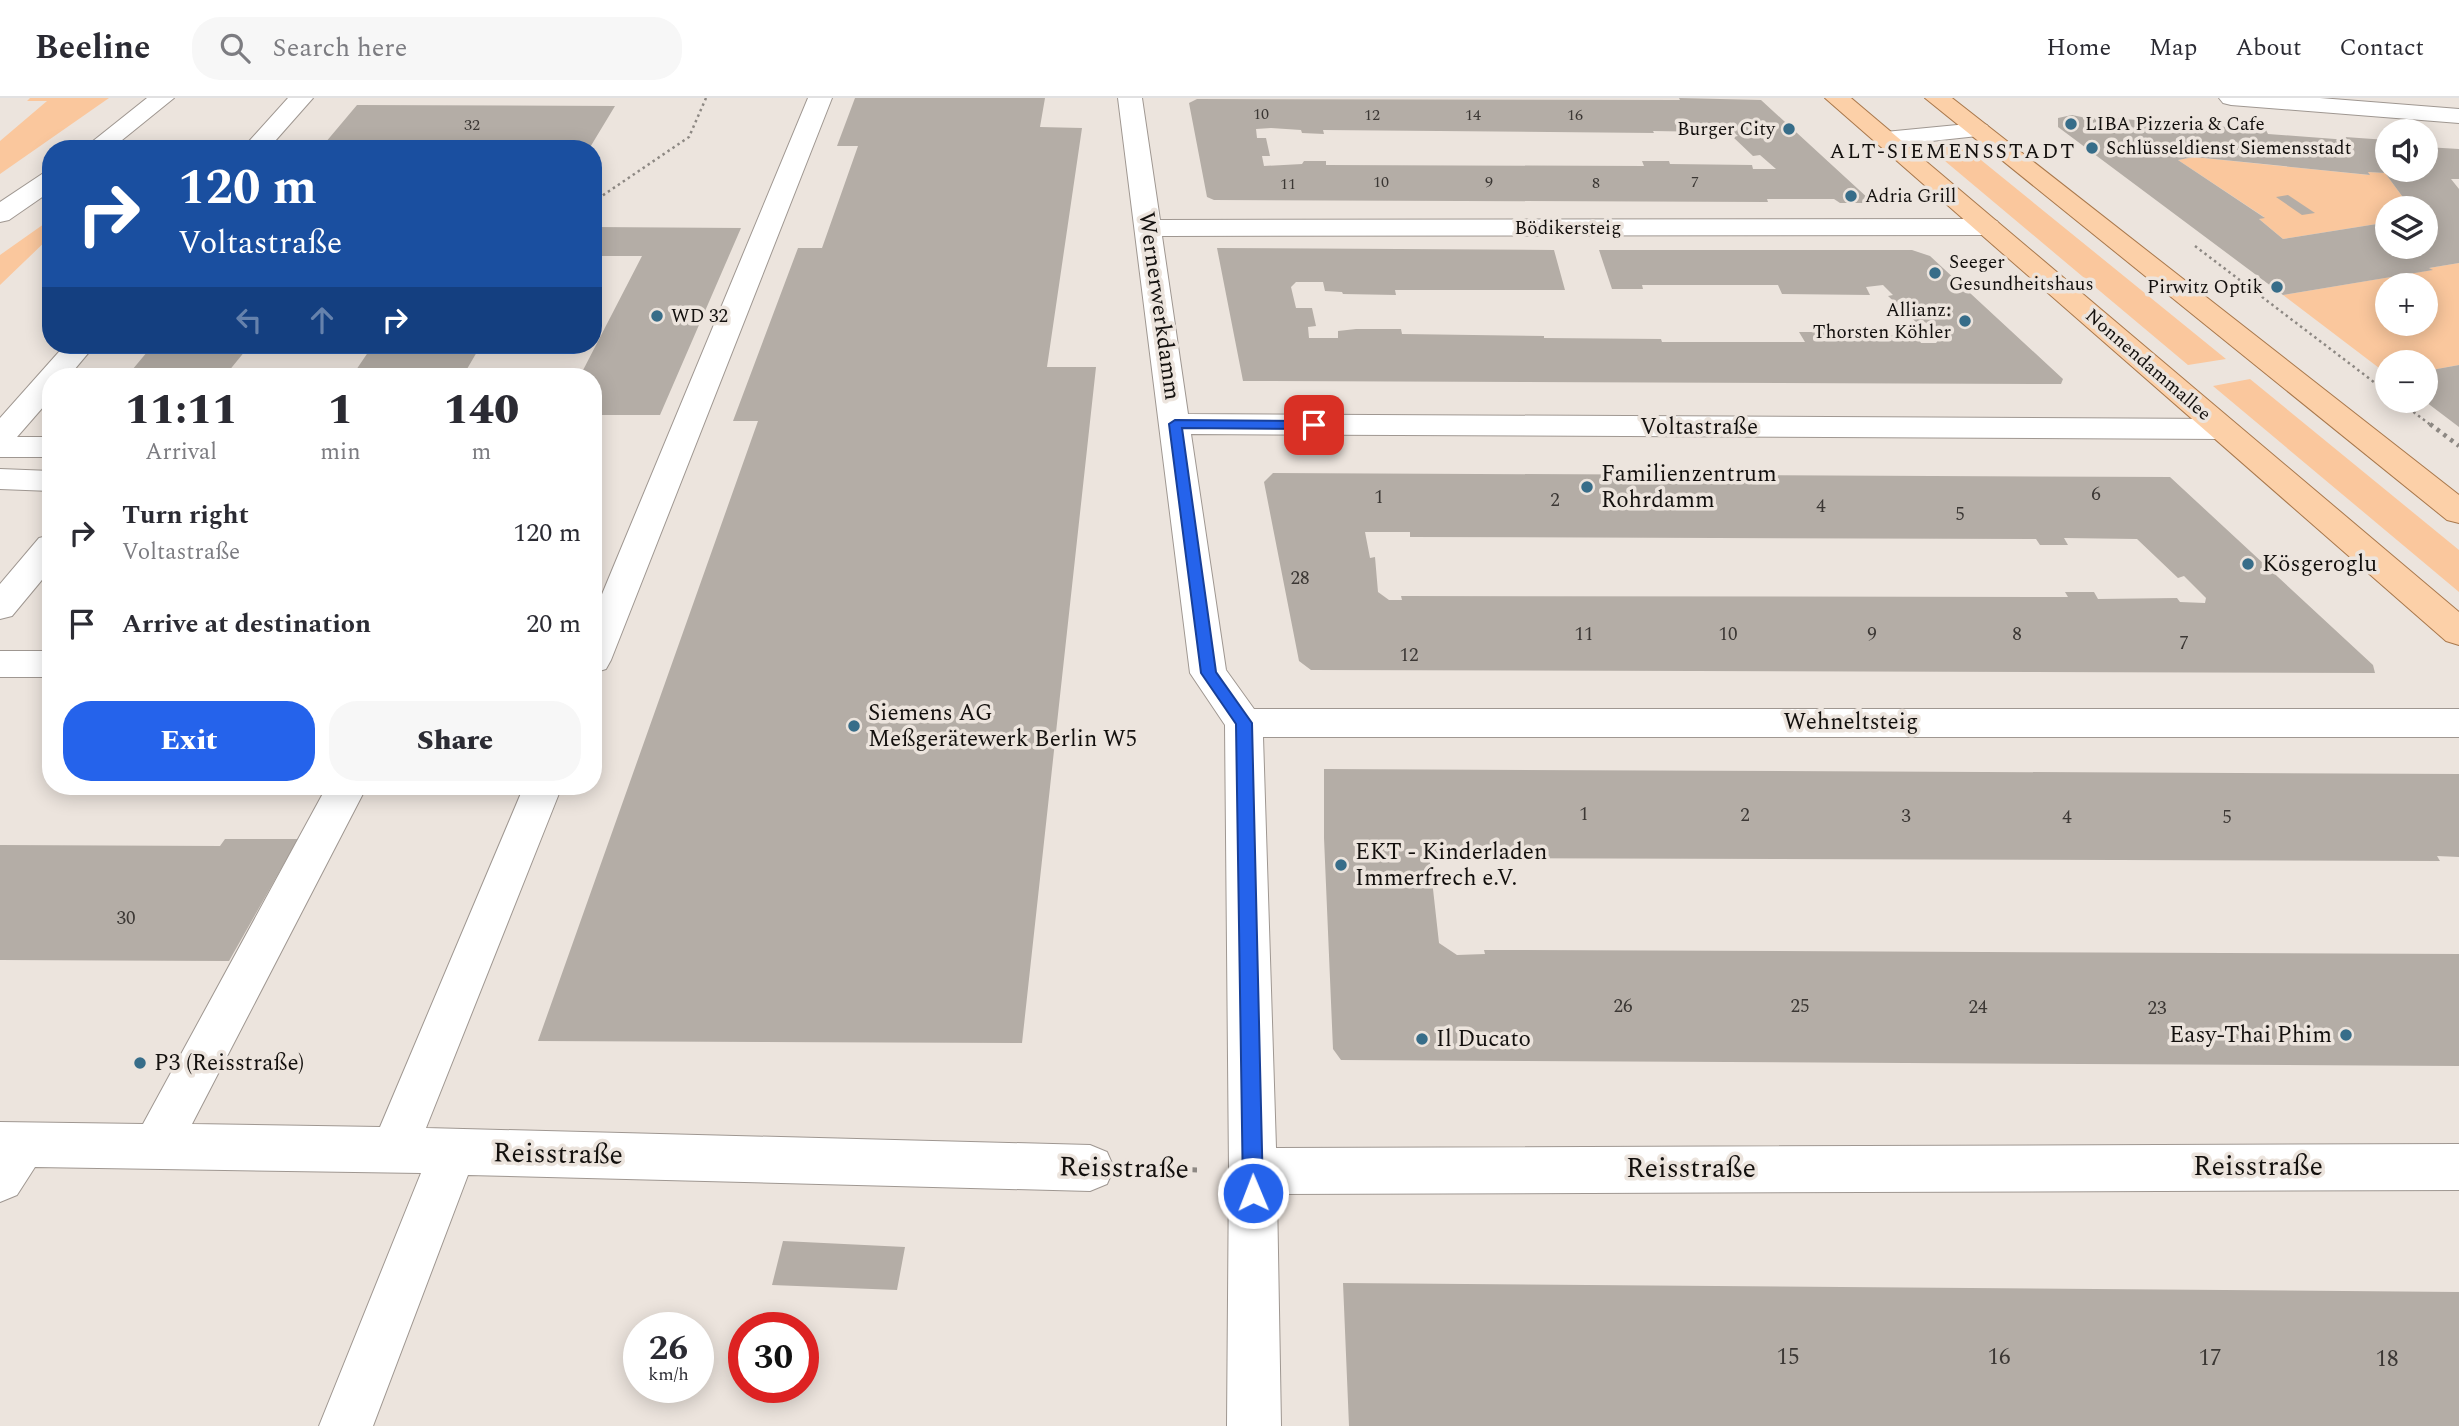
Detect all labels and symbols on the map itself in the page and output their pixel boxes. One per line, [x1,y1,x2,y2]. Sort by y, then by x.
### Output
house number: 10 [1253,102,1269,126]
house number: 12 [1364,103,1380,127]
house number: 14 [1465,103,1481,127]
house number: 16 [1567,103,1583,127]
place label: LIBA Pizzeria & Cafe [2085,110,2265,139]
house number: 32 [464,113,480,137]
place label: Burger City [1677,115,1776,144]
marker: LIBA Pizzeria & Cafe [2063,116,2079,132]
marker: Burger City [1781,121,1797,137]
place label: Schlüsseldienst Siemensstadt [2106,134,2352,163]
district label: ALT-SIEMENSSTADT [1830,136,2076,168]
marker: Schlüsseldienst Siemensstadt [2084,140,2100,156]
house number: 10 [1373,170,1389,194]
house number: 9 [1485,170,1493,194]
house number: 7 [1691,170,1699,194]
house number: 8 [1592,171,1600,195]
house number: 11 [1280,172,1296,196]
place label: Adria Grill [1865,182,1956,211]
marker: Adria Grill [1843,188,1859,204]
street label: Wernerwerkdamm [1128,210,1190,402]
street label: Bödikersteig [1515,214,1621,243]
place label: Seeger Gesundheitshaus [1949,248,2094,299]
marker: Seeger Gesundheitshaus [1927,265,1943,281]
place label: Pirwitz Optik [2147,273,2263,302]
marker: Pirwitz Optik [2269,279,2285,295]
place label: Allianz: Thorsten Köhler [1813,296,1951,347]
place label: WD 32 [671,302,728,331]
street label: Nonnendammallee [2078,302,2218,428]
marker: WD 32 [649,308,665,324]
marker: Allianz: Thorsten Köhler [1957,313,1973,329]
pin [1284,395,1344,455]
street label: Voltastraße [1640,410,1758,445]
place label: Familienzentrum Rohrdamm [1601,457,1777,518]
marker: Familienzentrum Rohrdamm [1579,479,1595,495]
house number: 6 [2091,480,2101,509]
house number: 1 [1374,483,1384,512]
house number: 2 [1550,486,1560,515]
house number: 4 [1816,492,1826,521]
house number: 5 [1955,500,1965,529]
place label: Kösgeroglu [2262,547,2377,582]
marker: Kösgeroglu [2240,556,2256,572]
house number: 28 [1290,564,1310,593]
house number: 11 [1574,620,1594,649]
house number: 10 [1718,620,1738,649]
house number: 9 [1867,620,1877,649]
house number: 8 [2012,620,2022,649]
house number: 7 [2179,629,2189,658]
house number: 12 [1399,641,1419,670]
place label: Siemens AG Meßgerätewerk Berlin W5 [868,696,1137,757]
street label: Wehneltsteig [1784,705,1918,740]
marker: Siemens AG Meßgerätewerk Berlin W5 [846,718,862,734]
house number: 1 [1579,800,1589,829]
house number: 2 [1740,801,1750,830]
house number: 3 [1901,802,1911,831]
house number: 4 [2062,803,2072,832]
house number: 5 [2222,803,2232,832]
place label: EKT - Kinderladen Immerfrech e.V. [1355,835,1547,896]
marker: EKT - Kinderladen Immerfrech e.V. [1333,857,1349,873]
house number: 30 [116,904,136,933]
house number: 26 [1613,992,1633,1021]
house number: 25 [1790,992,1810,1021]
house number: 24 [1968,993,1988,1022]
house number: 23 [2147,994,2167,1023]
place label: Easy-Thai Phim [2169,1018,2332,1053]
place label: Il Ducato [1436,1022,1531,1057]
marker: Easy-Thai Phim [2338,1027,2354,1043]
marker: Il Ducato [1414,1031,1430,1047]
place label: P3 (Reisstraße) [154,1046,304,1081]
marker: P3 (Reisstraße) [132,1055,148,1071]
street label: Reisstraße [493,1131,623,1177]
street label: Reisstraße [1059,1145,1189,1191]
street label: Reisstraße [2193,1145,2323,1188]
street label: Reisstraße [1626,1147,1756,1190]
position arrow [1216,1156,1290,1230]
speed limit sign: 30 [728,1312,819,1403]
house number: 15 [1777,1340,1800,1375]
house number: 16 [1988,1340,2011,1375]
house number: 17 [2199,1341,2222,1376]
house number: 18 [2376,1342,2399,1377]

